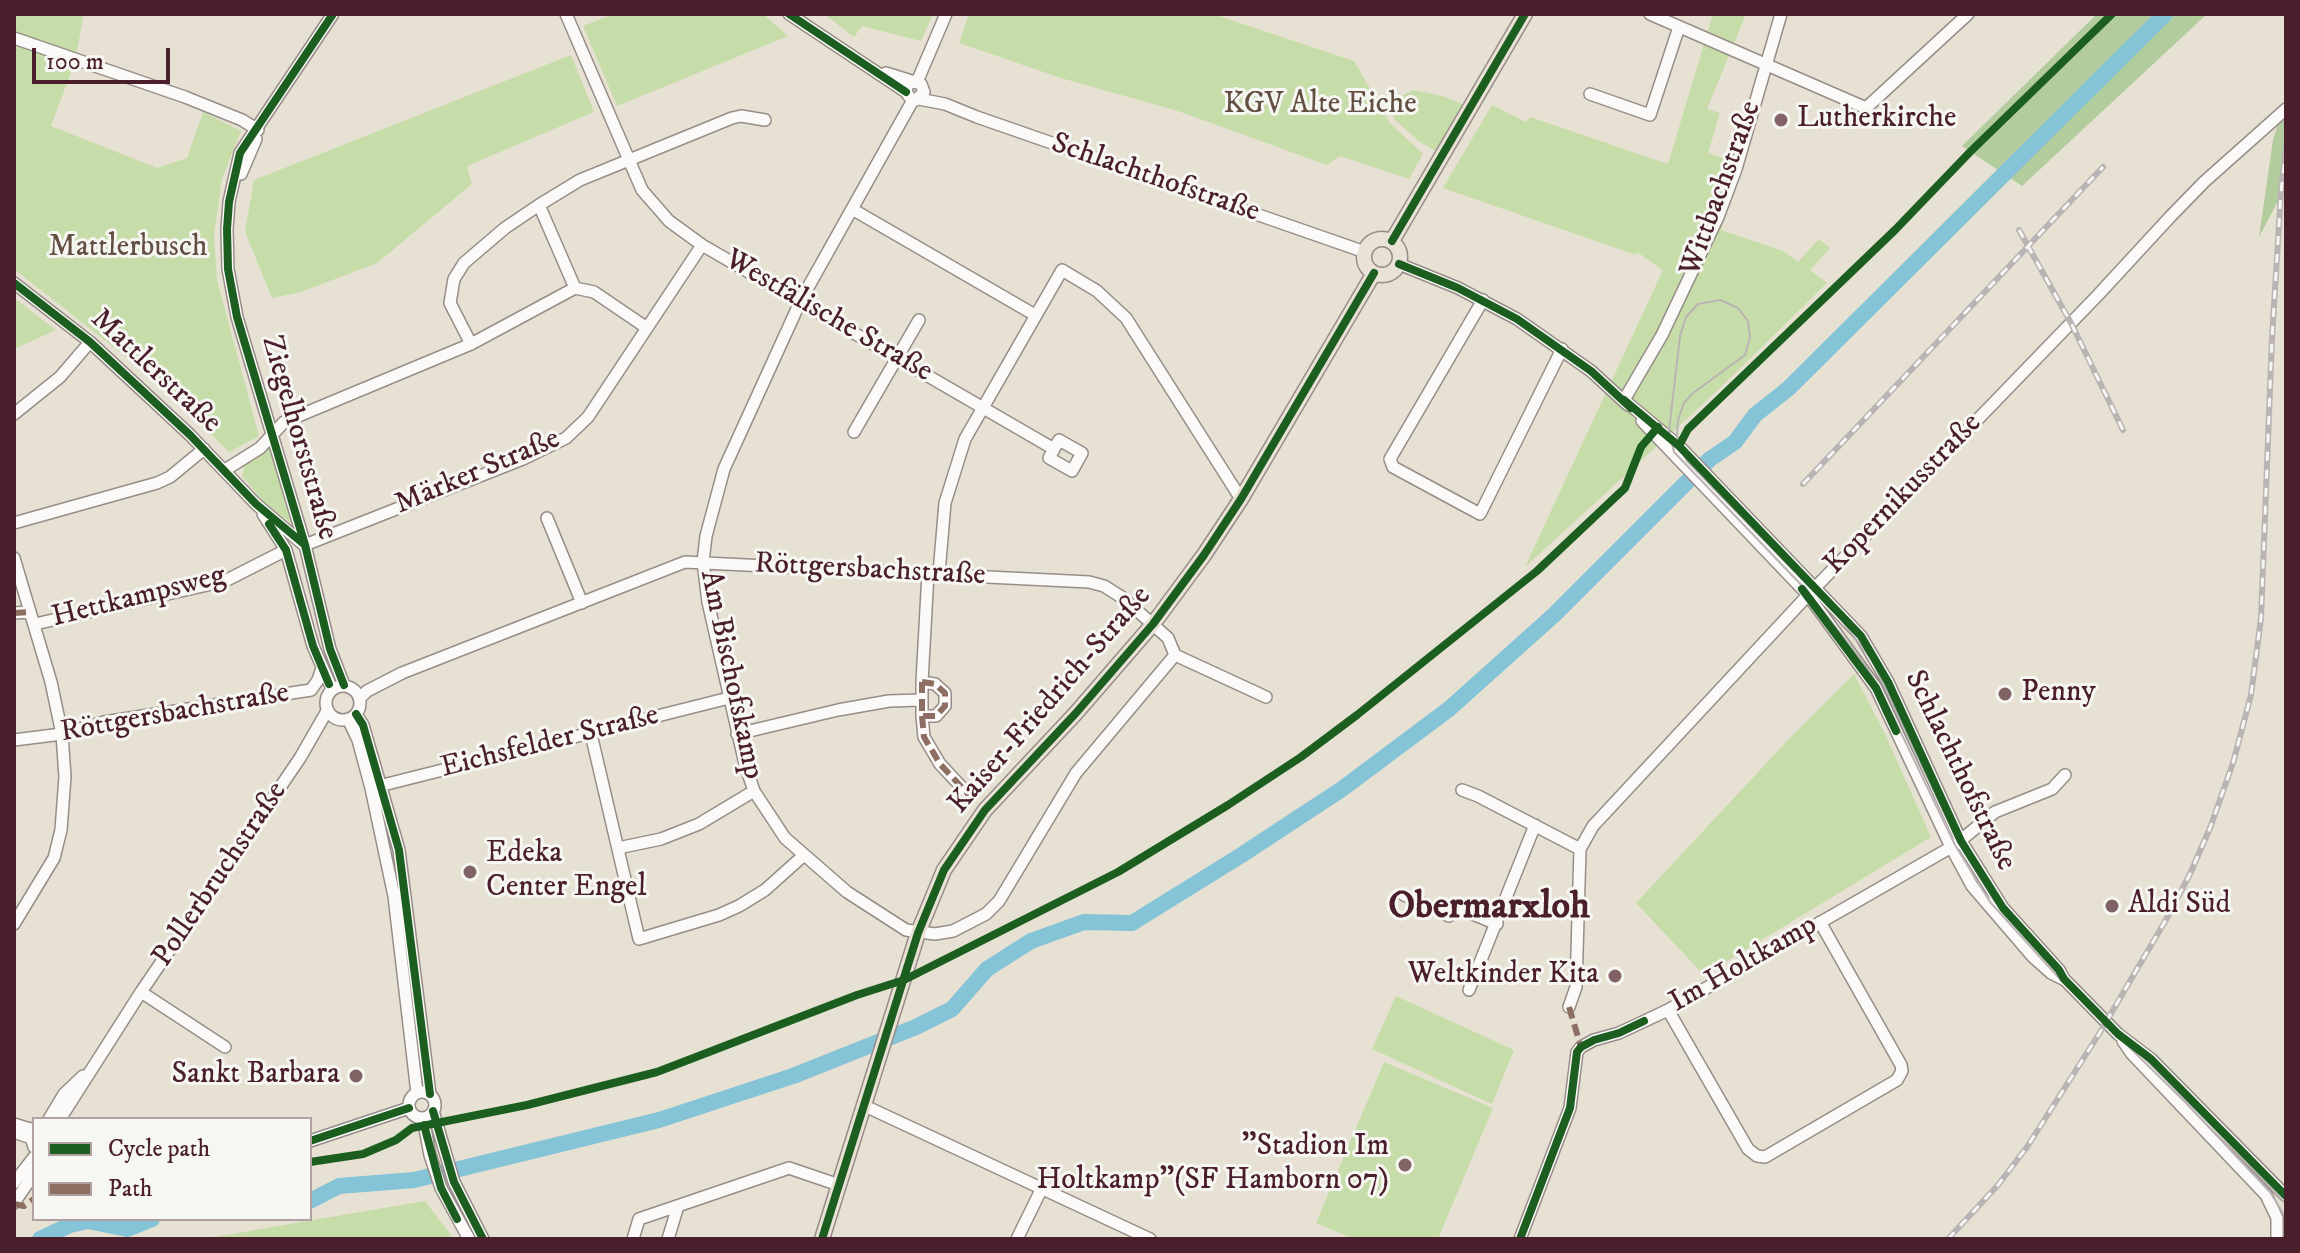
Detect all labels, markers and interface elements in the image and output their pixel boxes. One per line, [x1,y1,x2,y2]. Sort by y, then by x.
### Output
scale bar [36,32,174,82]
text: 100 m [46,47,104,77]
park label: KGV Alte Eiche [1223,88,1417,124]
street label: Wittbachstraße [1674,96,1770,282]
place label: Lutherkirche [1797,102,1956,138]
marker: Lutherkirche [1772,111,1790,129]
street label: Schlachthofstraße [1046,126,1264,232]
park label: Mattlerbusch [48,231,208,267]
street label: Westfälische Straße [718,243,938,391]
street label: Mattlerstraße [82,302,228,442]
street label: Ziegelhorststraße [252,332,344,544]
street label: Kopernikusstraße [1818,407,1990,583]
street label: Märker Straße [390,422,566,524]
street label: Röttgersbachstraße [754,547,986,595]
street label: Hettkampsweg [48,559,230,637]
street label: Am Bischofskamp [690,567,770,783]
street label: Kaiser-Friedrich-Straße [942,580,1160,822]
street label: Schlachthofstraße [1895,665,2023,877]
street label: Röttgersbachstraße [58,676,292,752]
place label: Penny [2021,676,2096,712]
marker: Penny [1996,685,2014,703]
street label: Eichsfelder Straße [437,699,663,787]
street label: Pollerbruchstraße [146,776,296,974]
place label: Edeka Center Engel [486,837,646,908]
marker: Edeka Center Engel [461,863,479,881]
district label: Obermarxloh [1388,886,1590,932]
place label: Aldi Süd [2128,888,2230,924]
marker: Aldi Süd [2103,897,2121,915]
street label: Im Holtkamp [1664,908,1824,1022]
place label: Weltkinder Kita [1408,958,1599,994]
marker: Weltkinder Kita [1606,967,1624,985]
place label: Sankt Barbara [171,1058,340,1094]
marker: Sankt Barbara [347,1067,365,1085]
legend [32,1117,312,1221]
place label: "Stadion Im Holtkamp"(SF Hamborn 07) [1037,1130,1389,1200]
text: Cycle path [108,1134,210,1164]
marker: "Stadion Im Holtkamp"(SF Hamborn 07) [1396,1156,1414,1174]
text: Path [108,1174,152,1204]

